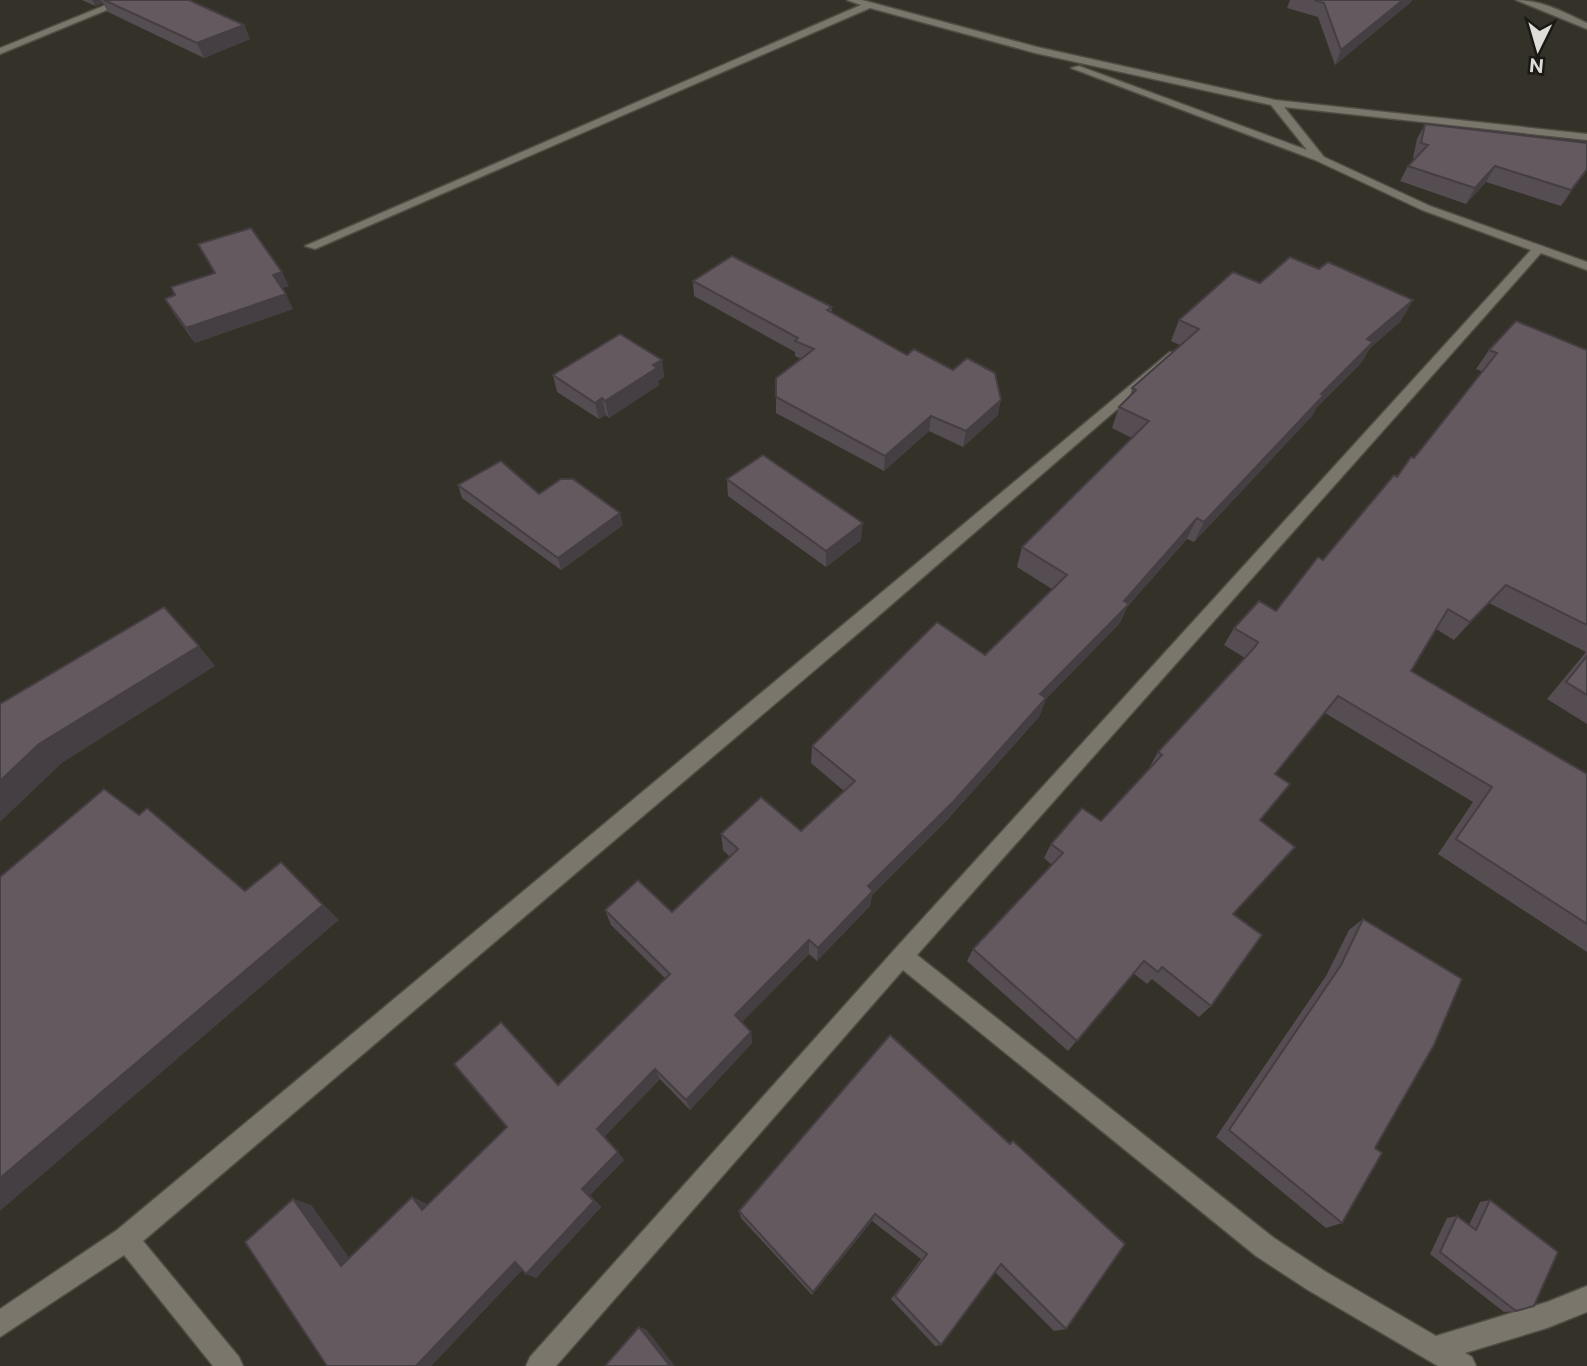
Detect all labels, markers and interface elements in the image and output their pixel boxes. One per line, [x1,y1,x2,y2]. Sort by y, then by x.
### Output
north arrow [1503,14,1573,84]
text: N [1528,54,1545,78]

